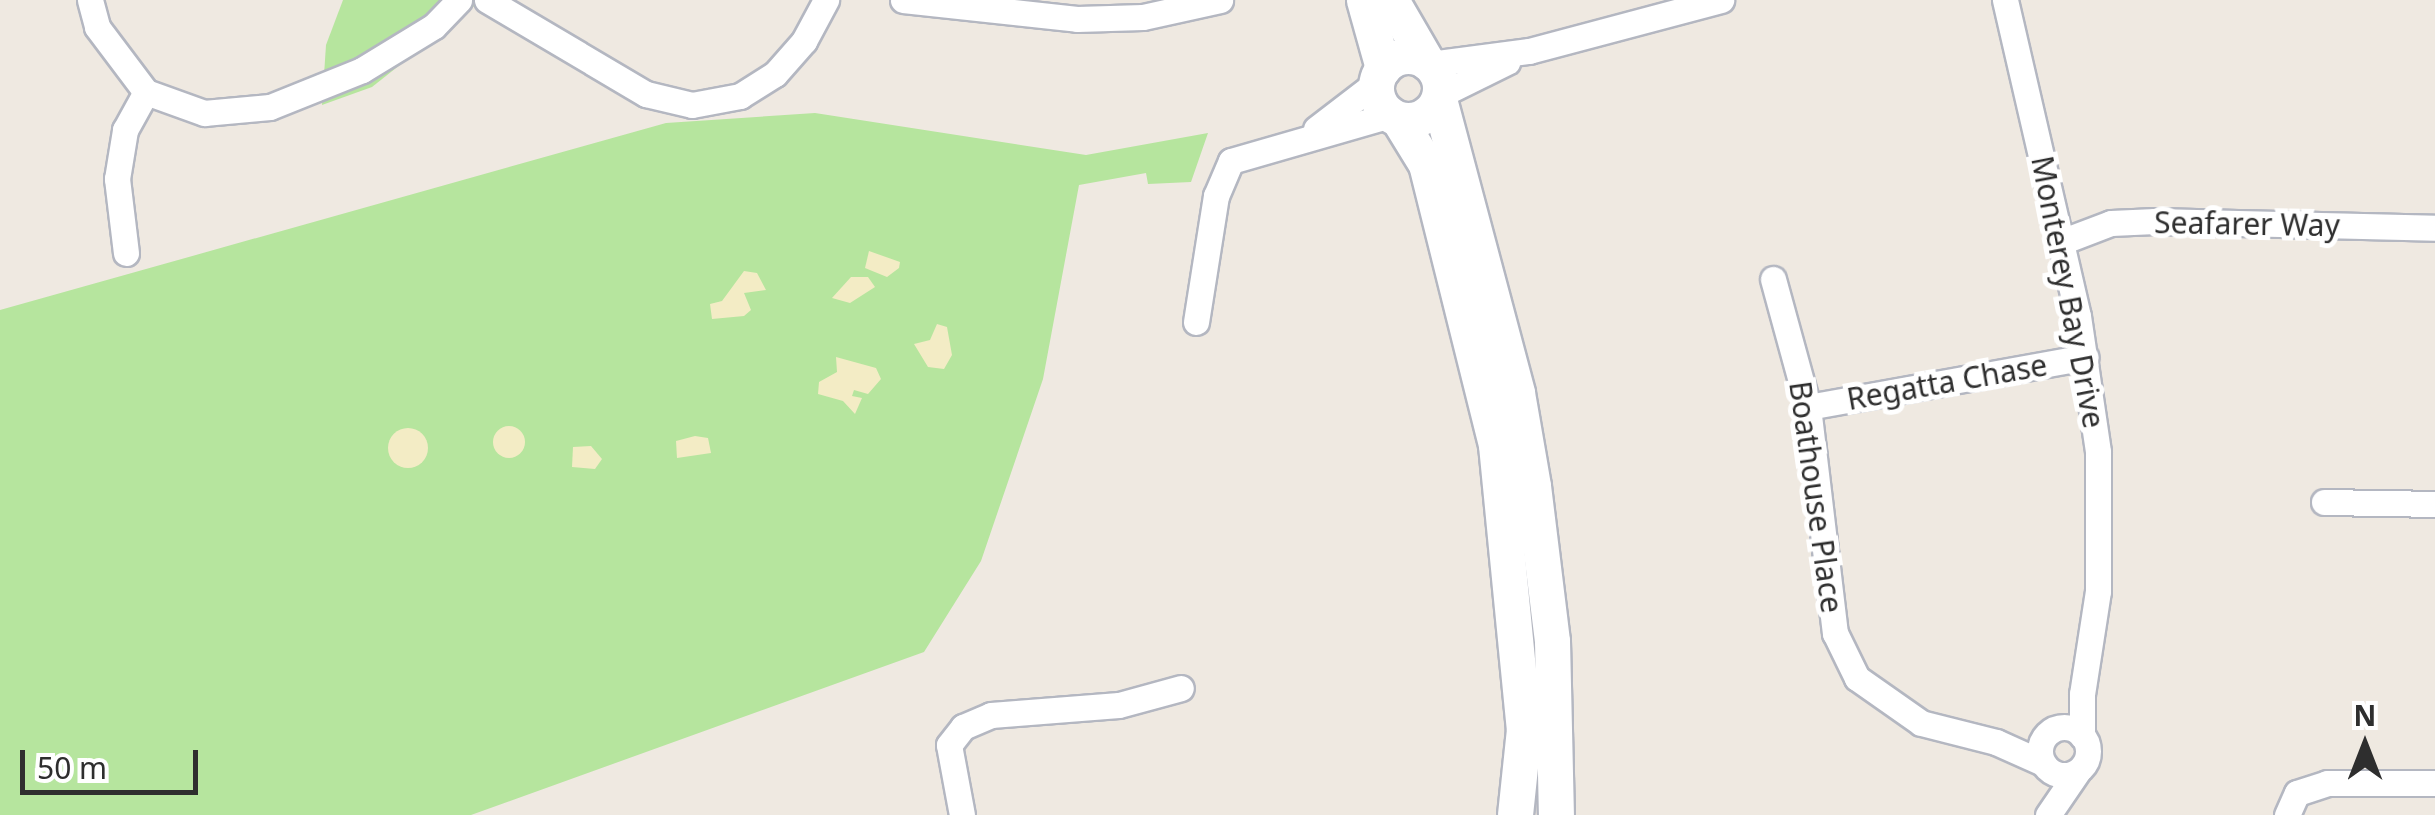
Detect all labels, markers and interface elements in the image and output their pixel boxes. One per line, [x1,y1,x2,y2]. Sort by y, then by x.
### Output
street label: Monterey Bay Drive [2024,153,2112,431]
street label: Seafarer Way [2154,204,2340,244]
street label: Regatta Chase [1844,347,2050,417]
street label: Boathouse Place [1782,379,1850,615]
north arrow [2315,695,2415,795]
text: N [2354,696,2376,734]
scale bar [25,730,202,792]
text: 50 m [37,747,107,788]

